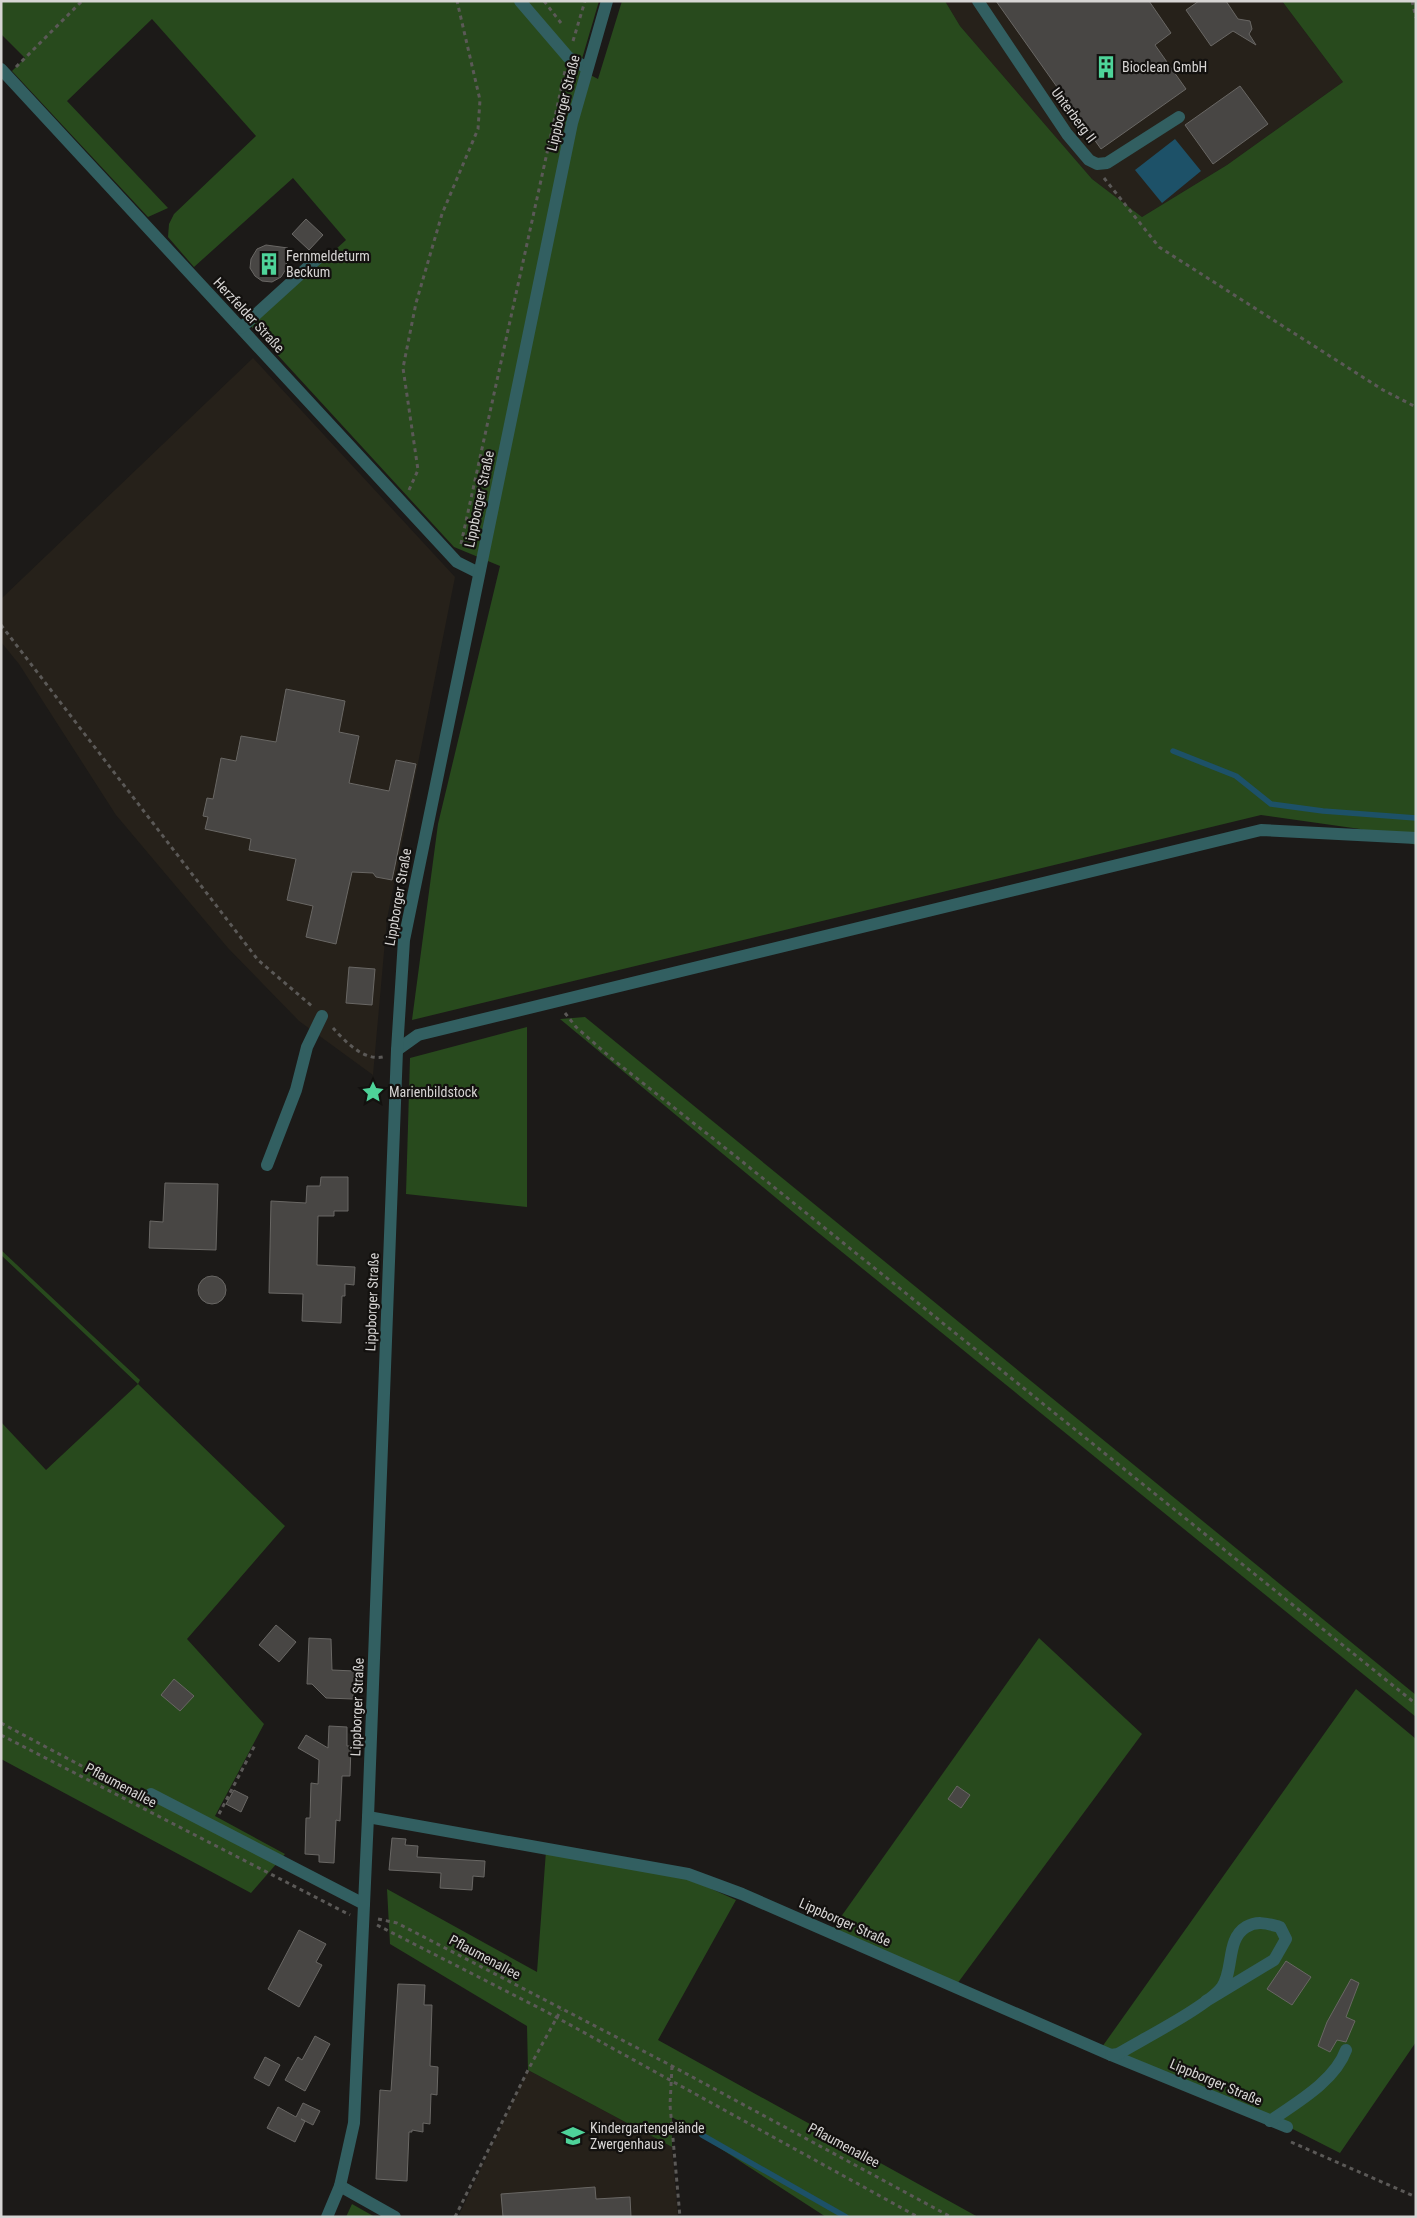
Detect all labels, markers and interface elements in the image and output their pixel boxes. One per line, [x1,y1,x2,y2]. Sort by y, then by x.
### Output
street label: Lippborger Straße [543,53,583,153]
building icon: Bioclean GmbH [1093,54,1119,80]
place label: Bioclean GmbH [1122,59,1207,75]
street label: Unterberg II [1048,84,1100,146]
place label: Fernmeldeturm Beckum [286,248,370,280]
building icon: Fernmeldeturm Beckum [256,251,282,277]
street label: Herzfelder Straße [210,274,288,356]
street label: Lippborger Straße [461,449,497,549]
street label: Lippborger Straße [382,847,415,947]
place icon: Marienbildstock [360,1079,386,1105]
place label: Marienbildstock [389,1084,478,1100]
street label: Lippborger Straße [362,1252,382,1352]
street label: Lippborger Straße [347,1657,367,1757]
street label: Pflaumenallee [83,1760,160,1811]
street label: Lippborger Straße [797,1895,894,1950]
street label: Pflaumenallee [447,1932,524,1983]
street label: Lippborger Straße [1167,2055,1265,2109]
place label: Kindergartengelände Zwergenhaus [590,2120,705,2152]
street label: Pflaumenallee [806,2120,883,2171]
school or university icon: Kindergartengelände Zwergenhaus [560,2123,586,2149]

